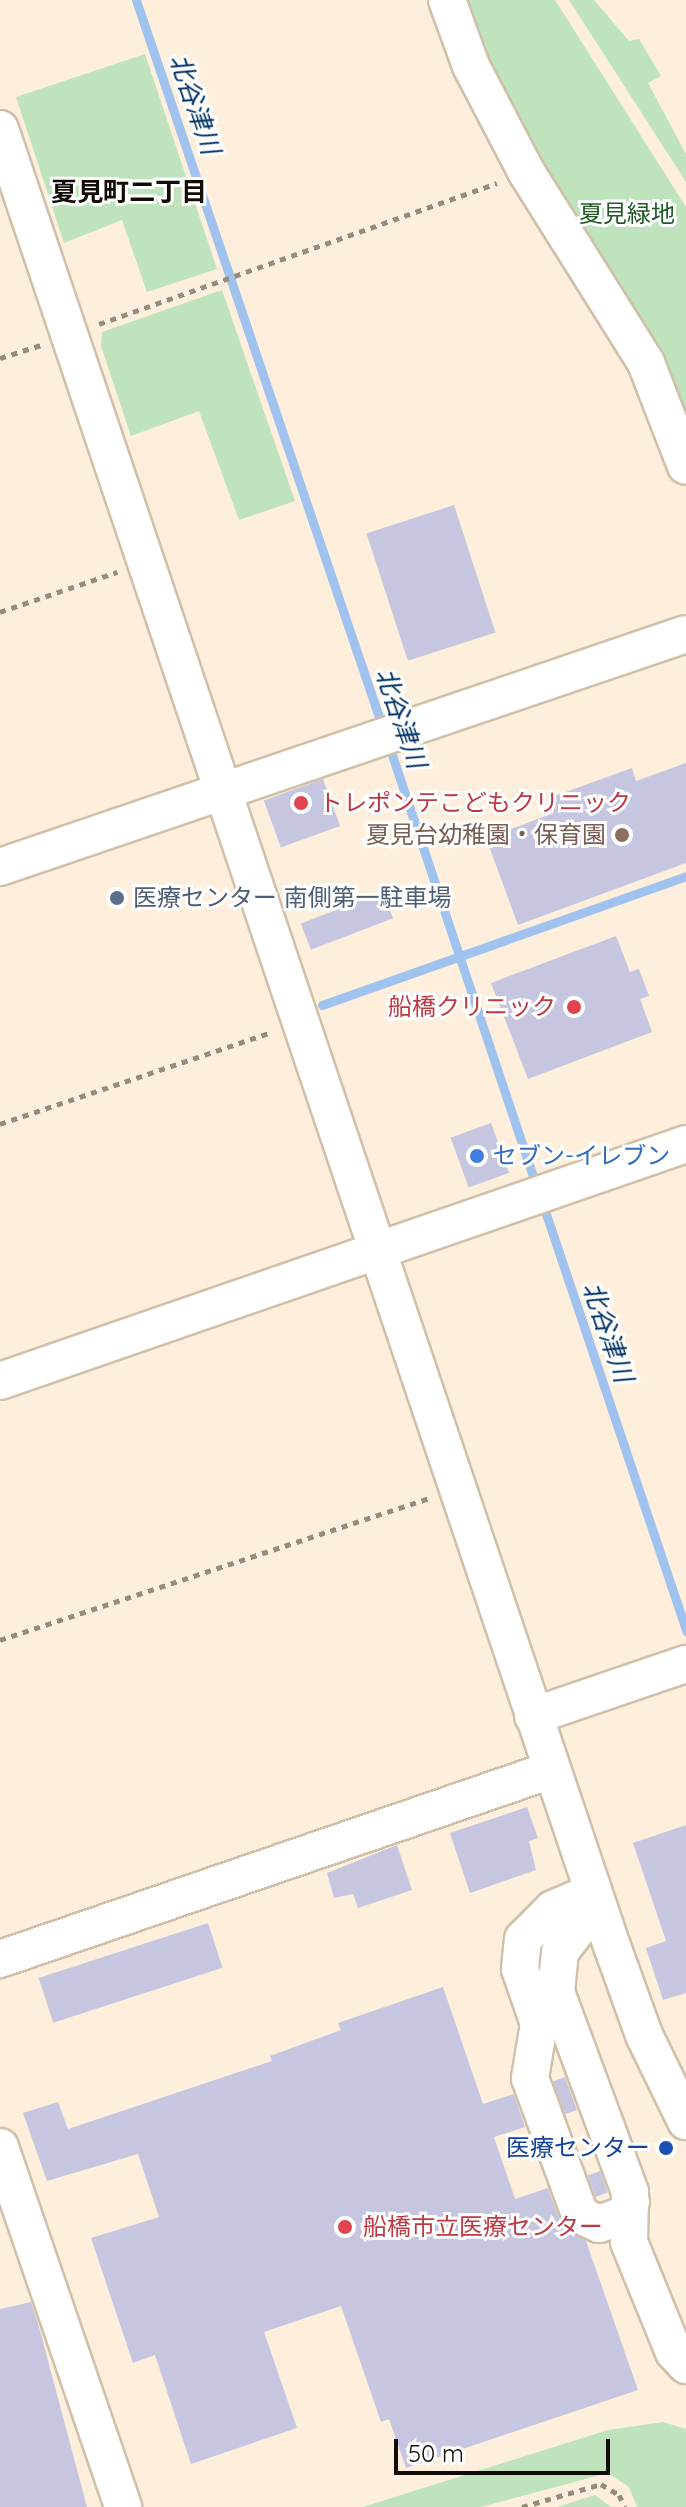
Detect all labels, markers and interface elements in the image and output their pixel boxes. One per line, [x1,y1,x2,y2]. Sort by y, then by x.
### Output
water label: 北谷津川 [163,50,227,158]
district label: 夏見町二丁目 [51,176,207,208]
park label: 夏見緑地 [579,200,675,228]
water label: 北谷津川 [369,664,433,772]
place label: トレポンテこどもクリニック [319,789,631,817]
marker: トレポンテこどもクリニック [290,792,312,814]
place label: 夏見台幼稚園・保育園 [366,821,606,849]
marker: 夏見台幼稚園・保育園 [613,826,631,844]
place label: 医療センター 南側第一駐車場 [133,884,452,912]
marker: 医療センター 南側第一駐車場 [108,889,126,907]
place label: 船橋クリニック [388,993,556,1021]
marker: 船橋クリニック [563,996,585,1018]
place label: セブン-イレブン [493,1142,670,1170]
marker: セブン-イレブン [468,1147,486,1165]
water label: 北谷津川 [576,1278,640,1386]
place label: 医療センター [506,2134,650,2162]
marker: 医療センター [657,2139,675,2157]
place label: 船橋市立医療センター [363,2213,603,2241]
marker: 船橋市立医療センター [334,2216,356,2238]
scale bar [398,2423,614,2473]
text: 50 m [408,2438,464,2468]

